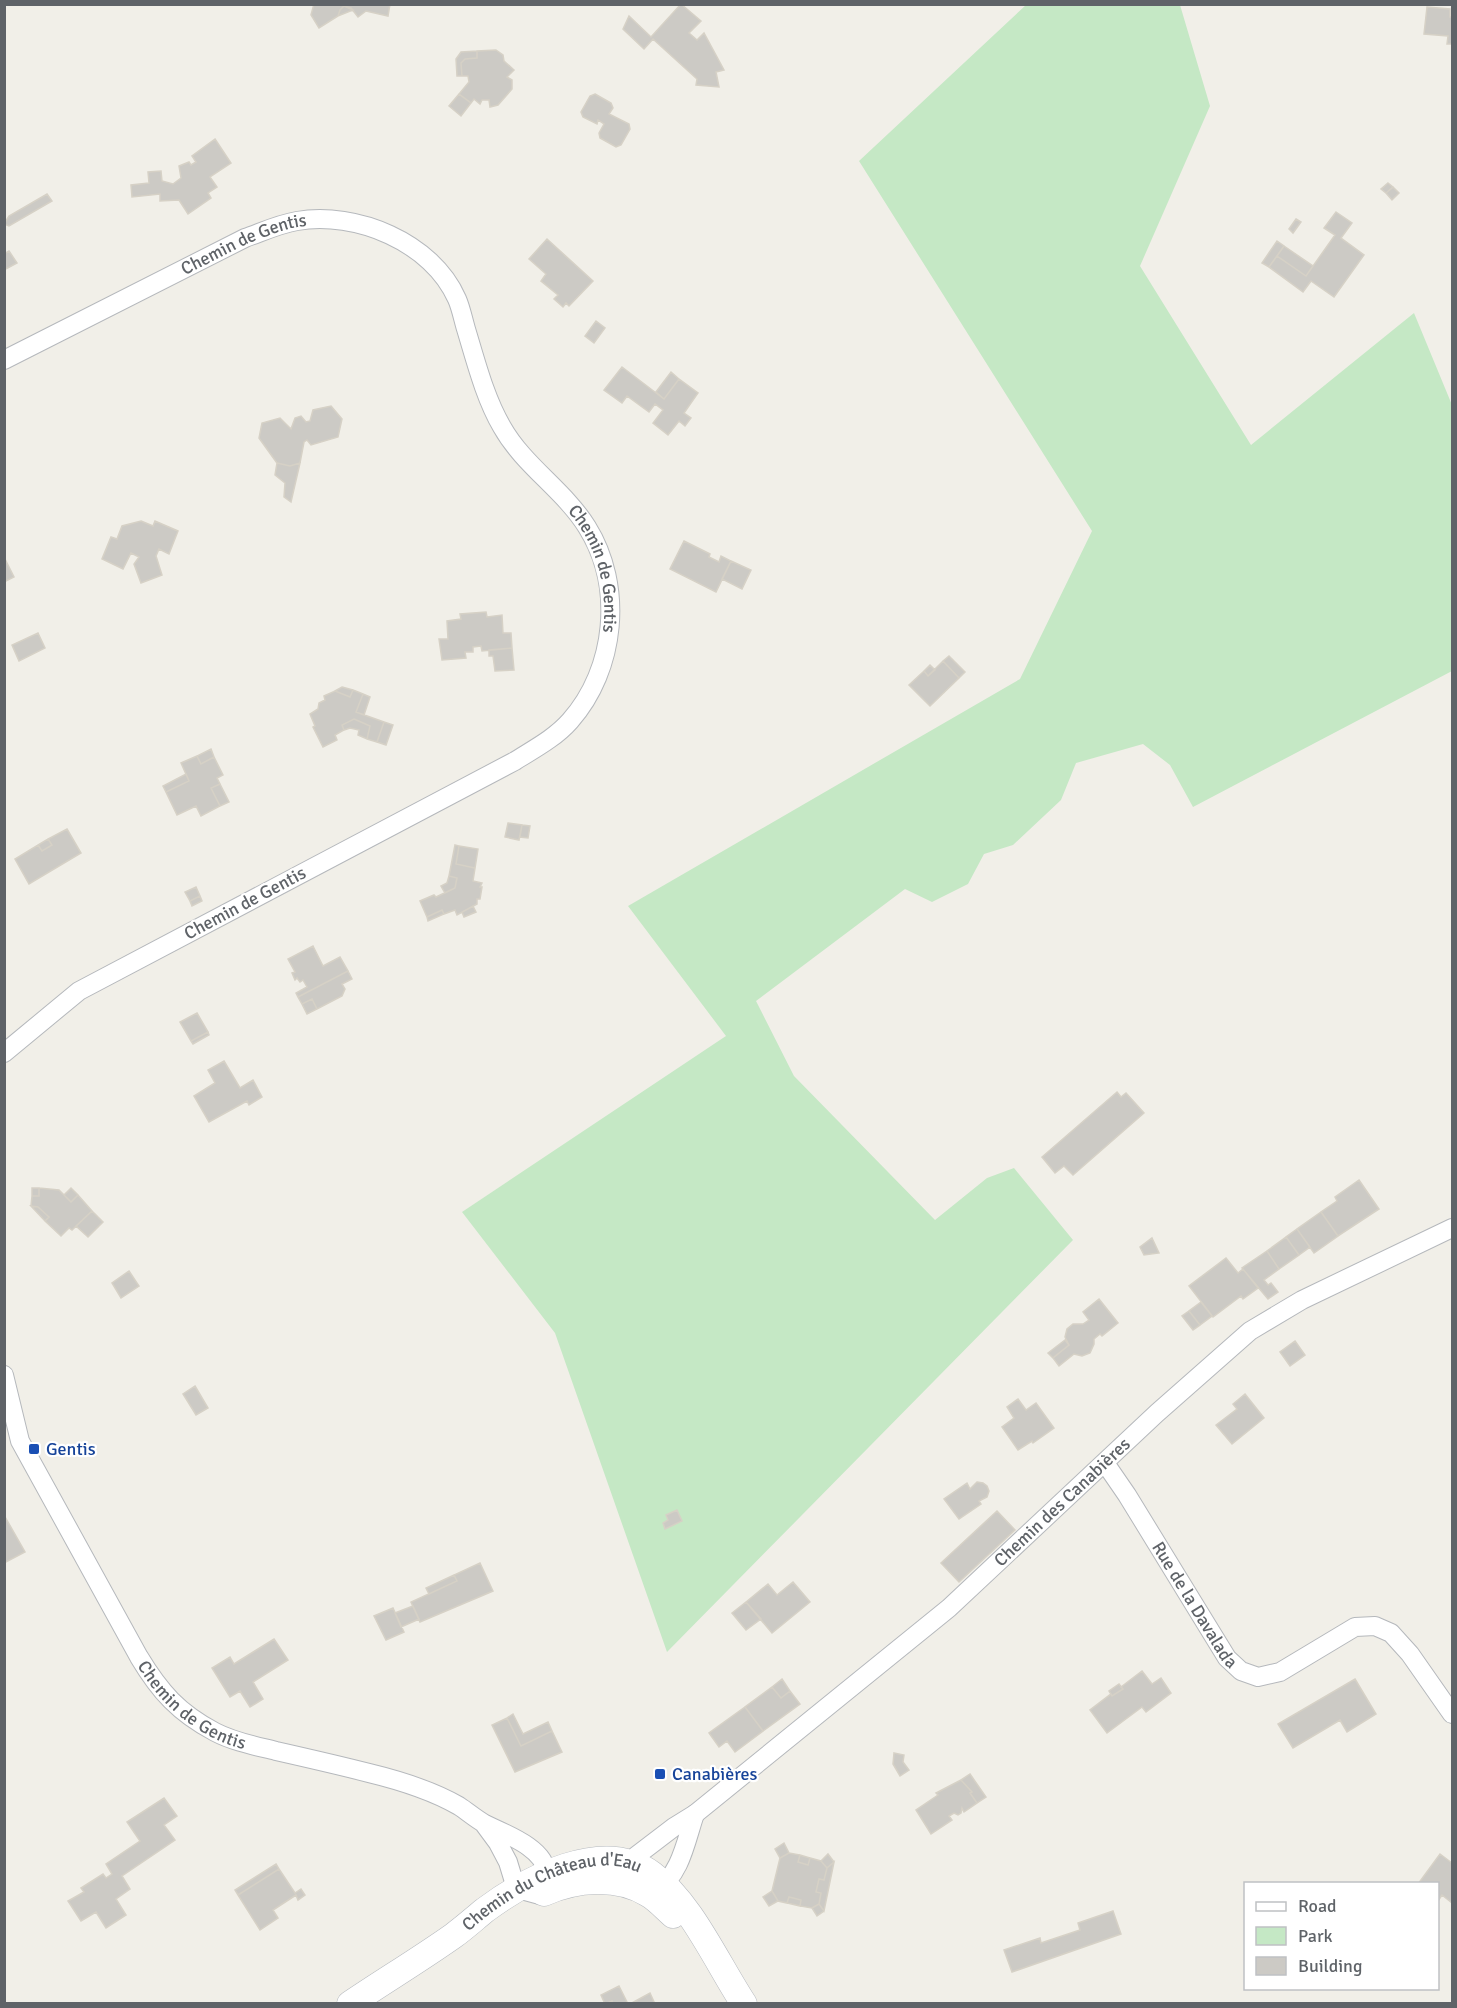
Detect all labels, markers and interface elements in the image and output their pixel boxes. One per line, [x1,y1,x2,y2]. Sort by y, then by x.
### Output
street label: Chemin de Gentis [177,209,308,280]
street label: Chemin de Gentis [564,500,621,634]
street label: Chemin de Gentis [180,862,310,944]
street label: Chemin des Canabières [989,1433,1135,1571]
place label: Gentis [46,1438,96,1460]
marker: Gentis [27,1442,41,1456]
street label: Rue de la Davalada [1147,1538,1242,1673]
street label: Chemin de Gentis [133,1656,249,1754]
place label: Canabières [672,1763,757,1785]
marker: Canabières [653,1767,667,1781]
street label: Chemin du Château d'Eau [457,1848,645,1936]
legend [1244,1882,1439,1990]
text: Road [1298,1895,1337,1917]
text: Park [1298,1925,1333,1947]
text: Building [1298,1955,1362,1977]

